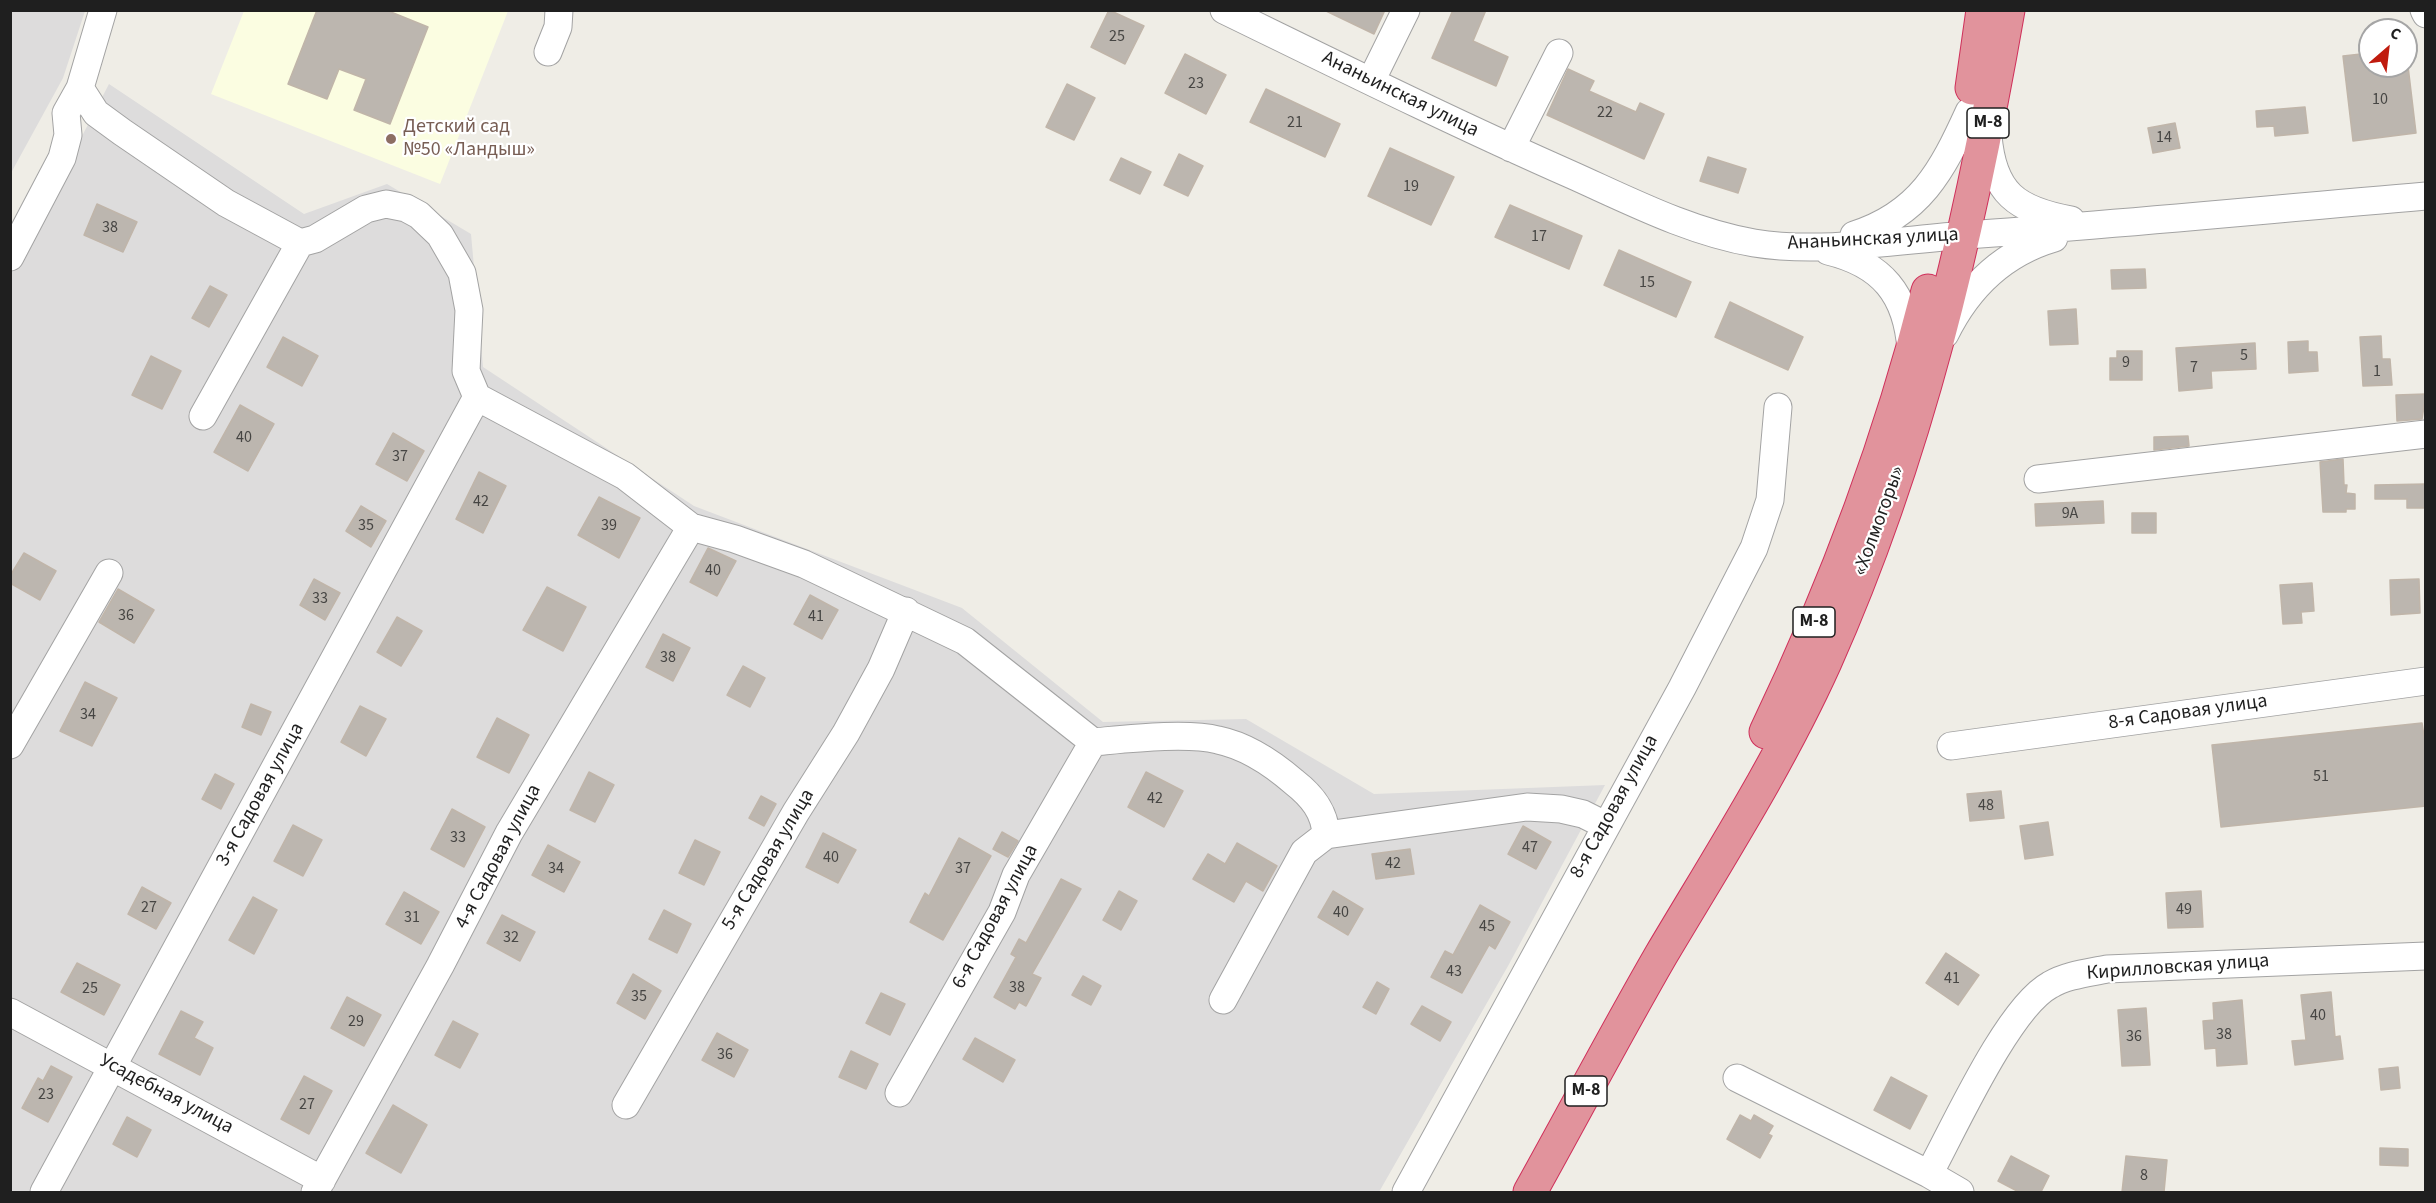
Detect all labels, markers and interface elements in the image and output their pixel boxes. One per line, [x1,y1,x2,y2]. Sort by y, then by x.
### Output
north arrow [2358,18,2418,78]
text: С [2386,22,2405,46]
house number: 25 [1109,27,1125,47]
street label: Ананьинская улица [1318,47,1482,143]
house number: 23 [1188,74,1204,94]
house number: 10 [2372,90,2388,110]
house number: 22 [1597,103,1613,123]
road number: М-8 [1967,108,2009,138]
house number: 21 [1287,113,1303,133]
place label: Детский сад №50 «Ландыш» [403,116,535,163]
house number: 14 [2156,128,2172,148]
marker: Детский сад №50 «Ландыш» [384,132,398,146]
house number: 19 [1403,177,1419,197]
house number: 38 [102,218,118,238]
street label: Ананьинская улица [1787,224,1959,256]
house number: 17 [1531,227,1547,247]
house number: 15 [1639,273,1655,293]
house number: 5 [2240,346,2248,366]
house number: 9 [2122,353,2130,373]
house number: 7 [2190,358,2198,378]
house number: 1 [2373,362,2381,382]
house number: 40 [236,428,252,448]
house number: 37 [392,447,408,467]
street label: «Холмогоры» [1849,463,1911,579]
house number: 42 [473,492,489,512]
house number: 9А [2062,504,2078,524]
house number: 35 [358,516,374,536]
house number: 39 [601,516,617,536]
house number: 40 [705,561,721,581]
house number: 33 [312,589,328,609]
house number: 36 [118,606,134,626]
house number: 41 [808,607,824,627]
road number: М-8 [1793,607,1835,637]
house number: 38 [660,648,676,668]
street label: 8-я Садовая улица [2107,690,2269,736]
house number: 34 [80,705,96,725]
street label: 3-я Садовая улица [212,719,310,871]
street label: 8-я Садовая улица [1566,731,1664,883]
house number: 51 [2313,767,2329,787]
street label: 4-я Садовая улица [451,781,547,933]
street label: 5-я Садовая улица [717,785,821,935]
house number: 42 [1147,789,1163,809]
house number: 48 [1978,796,1994,816]
house number: 33 [450,828,466,848]
house number: 47 [1522,838,1538,858]
street label: 6-я Садовая улица [948,841,1044,993]
house number: 40 [823,848,839,868]
house number: 42 [1385,854,1401,874]
house number: 34 [548,859,564,879]
house number: 37 [955,859,971,879]
house number: 27 [141,898,157,918]
house number: 49 [2176,900,2192,920]
house number: 40 [1333,903,1349,923]
house number: 31 [404,908,420,928]
house number: 45 [1479,917,1495,937]
house number: 32 [503,928,519,948]
street label: Кирилловская улица [2086,950,2270,986]
house number: 43 [1446,962,1462,982]
house number: 41 [1944,969,1960,989]
house number: 38 [1009,978,1025,998]
house number: 25 [82,979,98,999]
house number: 35 [631,987,647,1007]
house number: 40 [2310,1006,2326,1026]
house number: 29 [348,1012,364,1032]
house number: 38 [2216,1025,2232,1045]
house number: 36 [2126,1027,2142,1047]
house number: 36 [717,1045,733,1065]
street label: Усадебная улица [95,1050,237,1140]
road number: М-8 [1565,1076,1607,1106]
house number: 23 [38,1085,54,1105]
house number: 27 [299,1095,315,1115]
house number: 8 [2140,1166,2148,1186]

